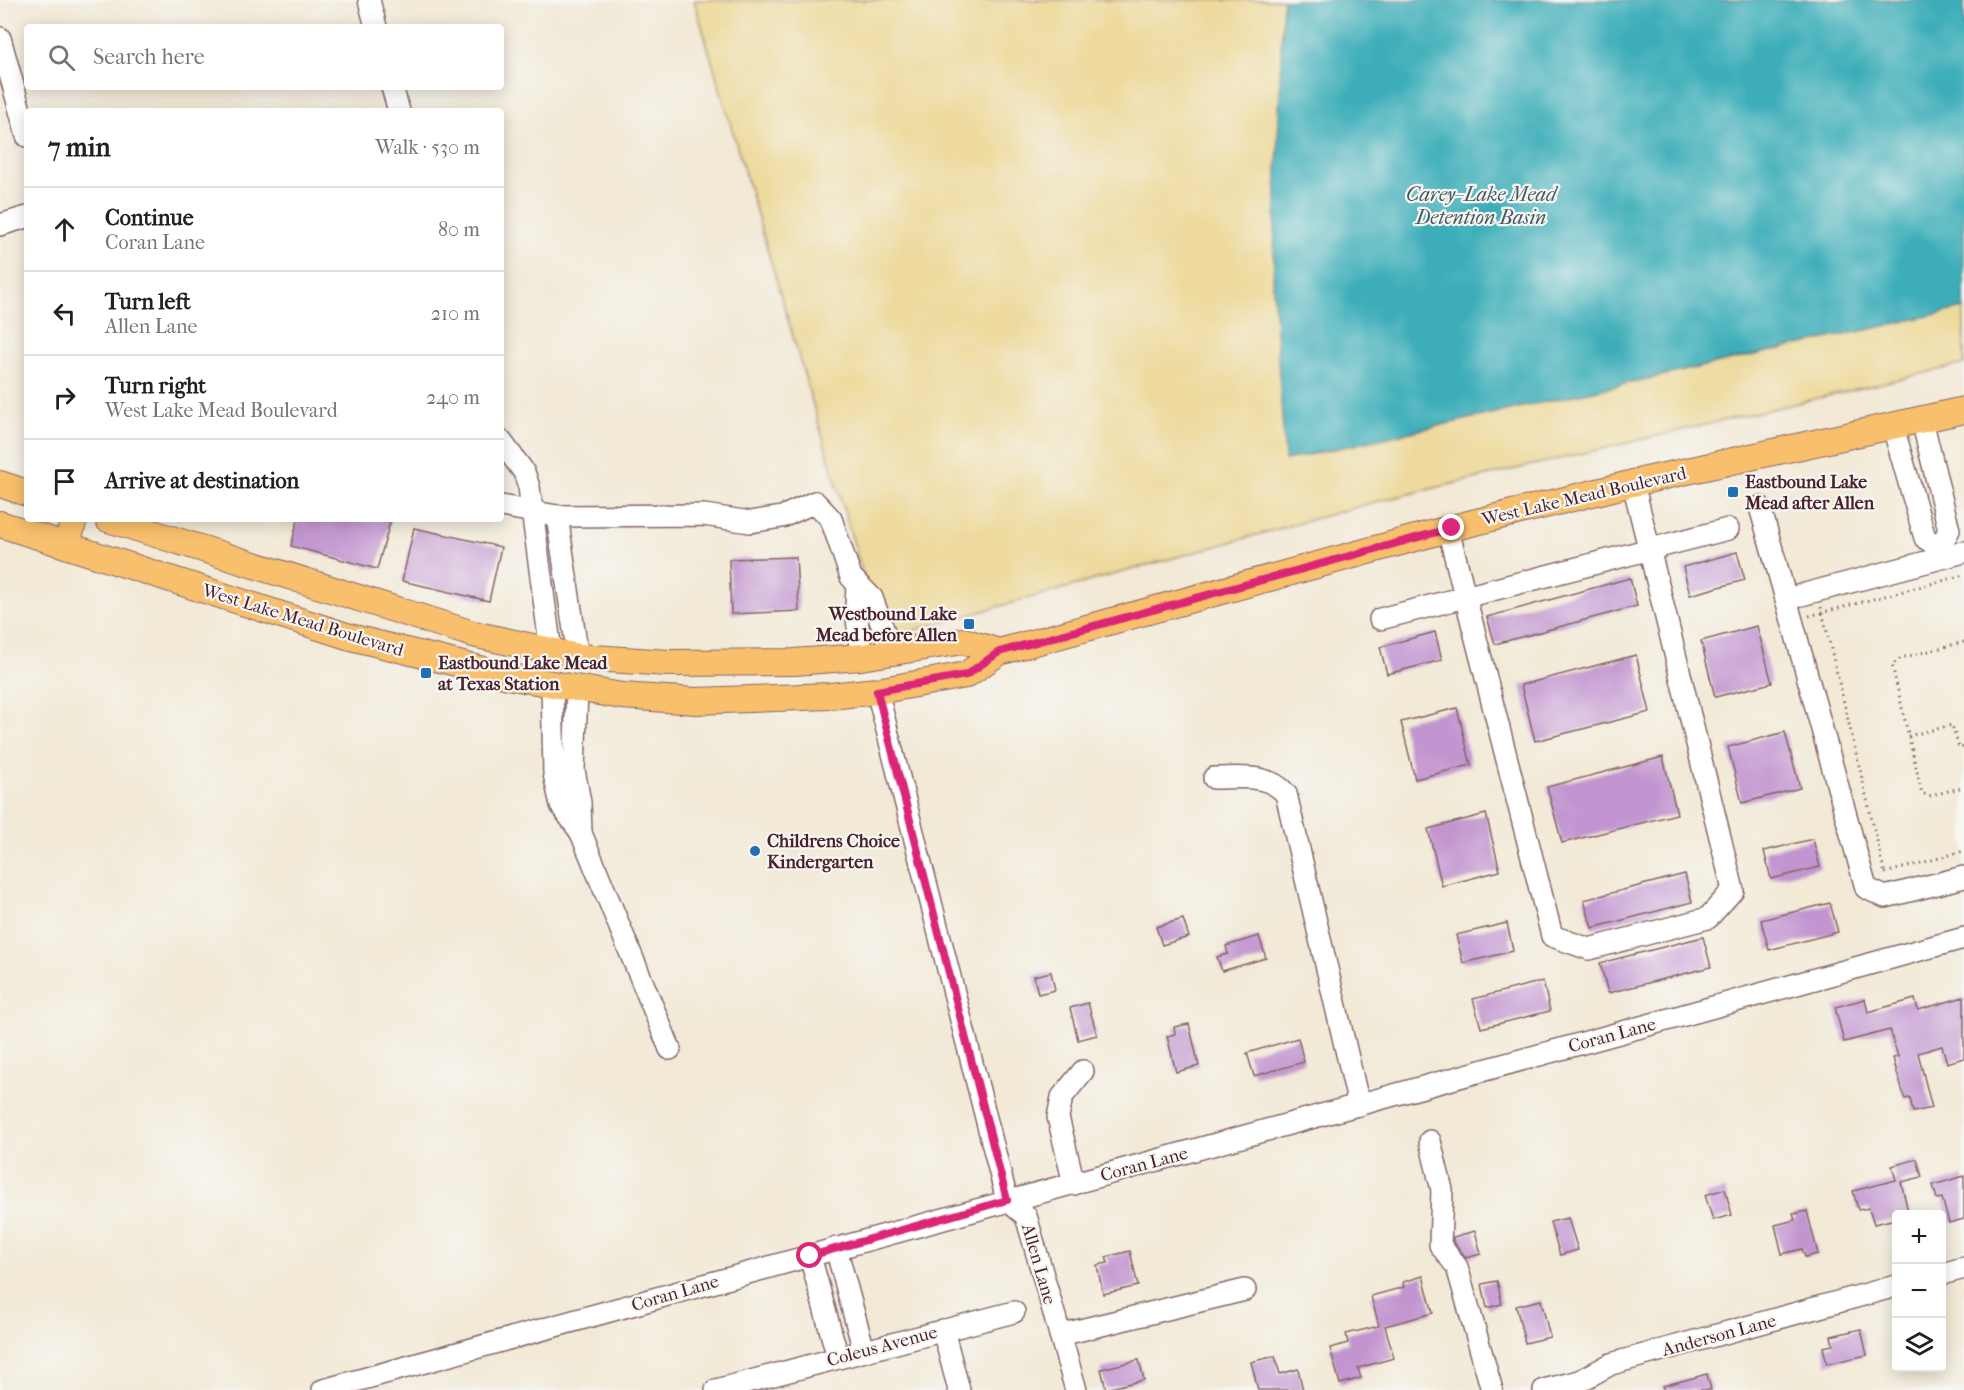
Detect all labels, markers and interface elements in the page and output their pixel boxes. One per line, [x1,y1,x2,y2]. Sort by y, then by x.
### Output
search box [24,24,504,90]
icon: search [45,41,78,74]
text: Search here [93,44,205,70]
text: 7 min [48,132,111,163]
text: Walk · 530 m [375,136,480,159]
water label: Carey–Lake Mead Detention Basin [1406,183,1559,229]
text: Continue [105,205,194,231]
icon: ahead [48,213,81,246]
text: 80 m [438,218,480,241]
text: Coran Lane [105,231,205,254]
text: Turn left [105,289,191,315]
icon: left [48,297,81,330]
text: 210 m [431,302,480,325]
text: Allen Lane [105,315,197,338]
text: Turn right [105,373,206,399]
icon: right [48,381,81,414]
text: 240 m [426,386,480,409]
text: West Lake Mead Boulevard [105,399,338,422]
street label: West Lake Mead Boulevard [1479,463,1689,530]
icon: arrive [48,465,81,498]
text: Arrive at destination [105,468,299,494]
place label: Eastbound Lake Mead after Allen [1744,472,1875,514]
marker: Eastbound Lake Mead after Allen [1726,485,1740,499]
route end [1438,514,1464,540]
street label: West Lake Mead Boulevard [199,580,406,661]
place label: Westbound Lake Mead before Allen [815,604,958,646]
marker: Westbound Lake Mead before Allen [962,617,976,631]
place label: Eastbound Lake Mead at Texas Station [438,653,608,695]
marker: Eastbound Lake Mead at Texas Station [419,666,433,680]
place label: Childrens Choice Kindergarten [767,831,900,873]
marker: Childrens Choice Kindergarten [748,844,762,858]
street label: Coran Lane [1566,1014,1658,1057]
street label: Coran Lane [1098,1143,1190,1186]
map controls [1892,1210,1946,1372]
button: + [1892,1210,1946,1264]
street label: Allen Lane [1017,1220,1060,1307]
route start [796,1242,822,1268]
button: − [1892,1264,1946,1318]
street label: Coran Lane [629,1271,721,1316]
street label: Anderson Lane [1659,1310,1778,1361]
button: layers [1892,1318,1946,1372]
street label: Coleus Avenue [825,1322,940,1371]

